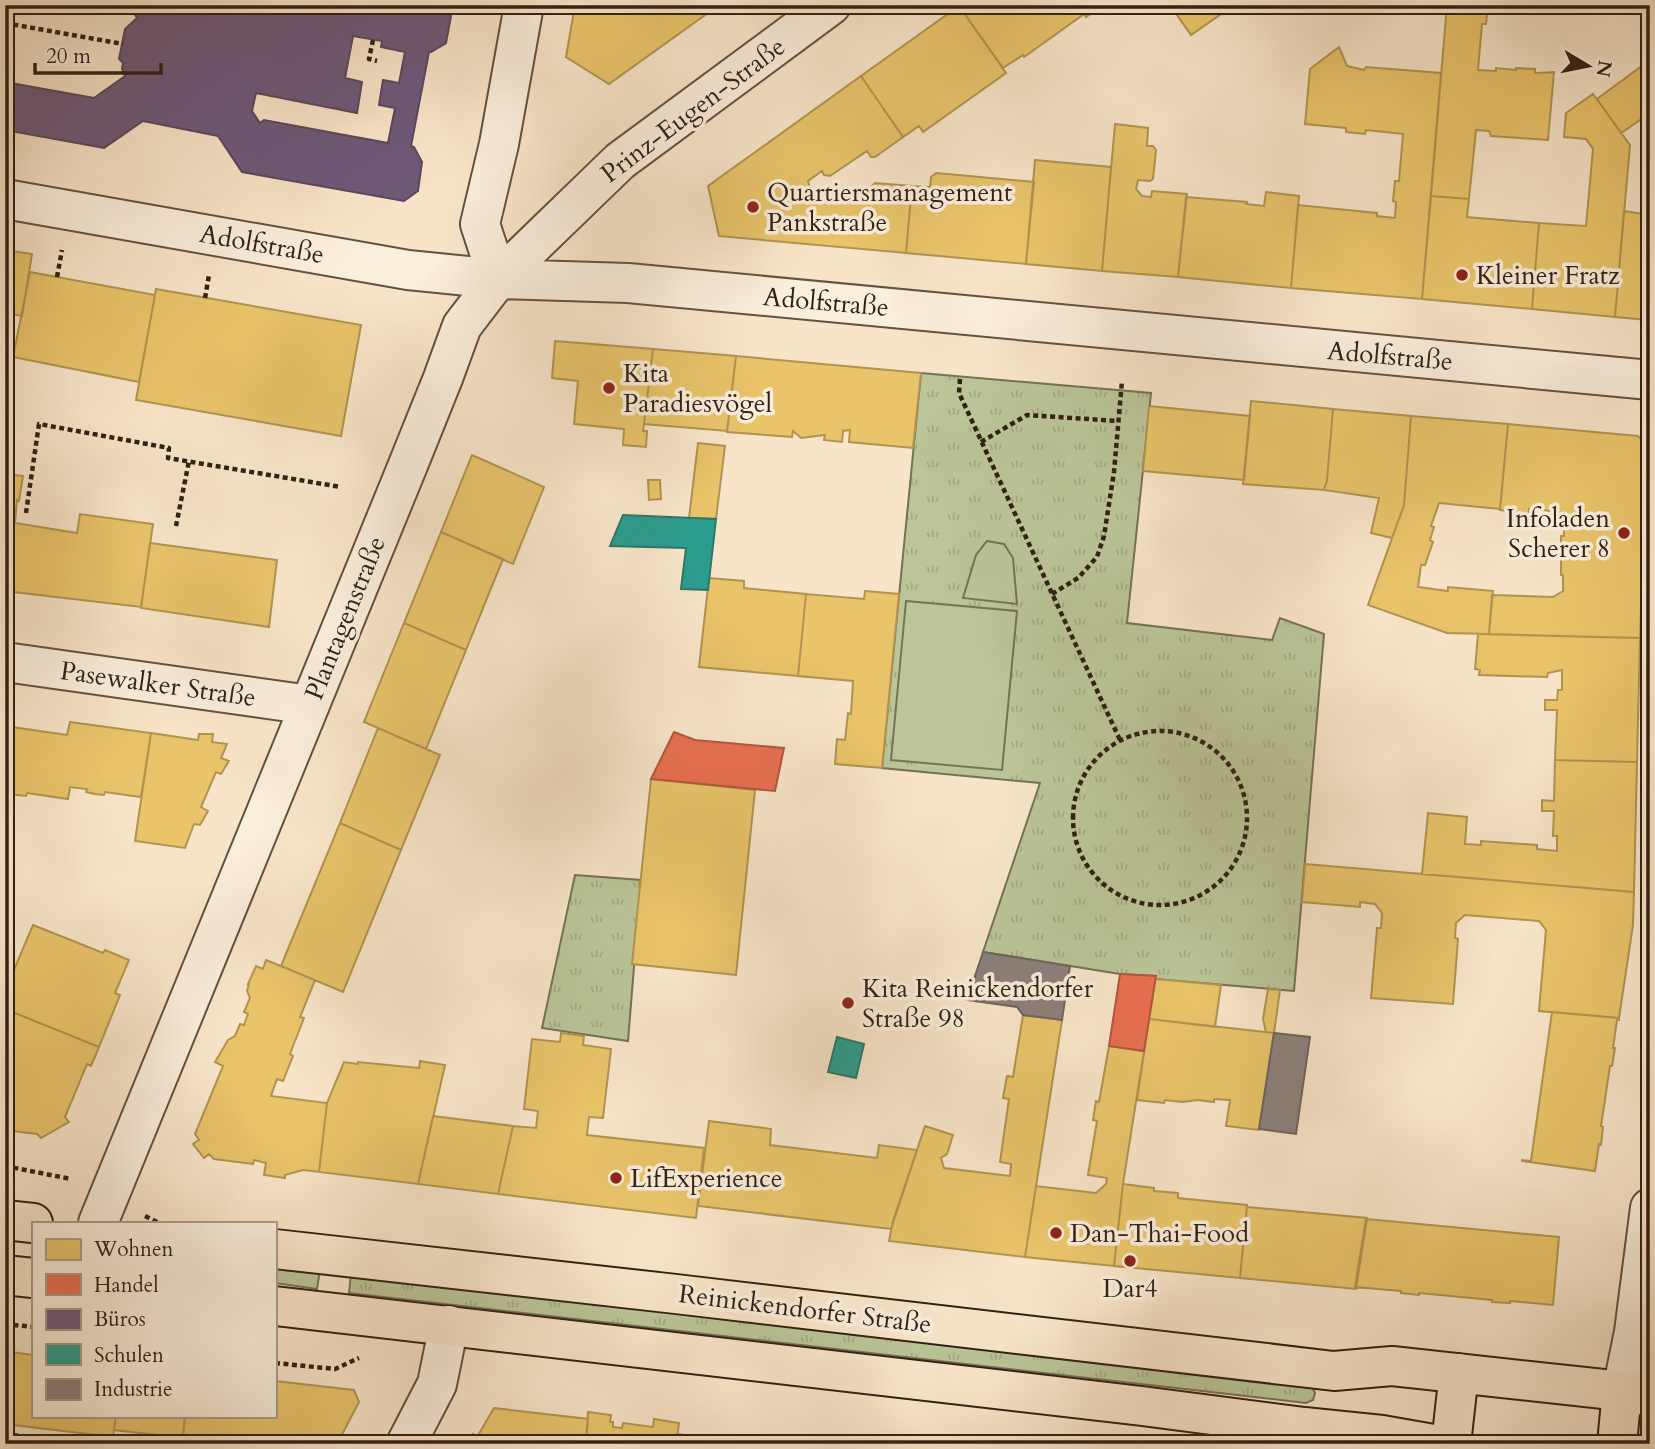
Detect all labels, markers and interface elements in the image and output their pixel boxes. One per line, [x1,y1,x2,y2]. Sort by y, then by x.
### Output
street label: Prinz-Eugen-Straße [594,29,792,191]
scale bar [35,32,161,76]
north arrow [1554,32,1624,102]
text: 20 m [46,42,91,71]
text: N [1589,58,1618,80]
place label: Quartiersmanagement Pankstraße [767,175,1012,240]
marker: Quartiersmanagement Pankstraße [745,199,761,215]
street label: Adolfstraße [197,216,327,272]
place label: Kleiner Fratz [1476,258,1620,293]
marker: Kleiner Fratz [1454,267,1470,283]
street label: Adolfstraße [762,279,890,325]
street label: Adolfstraße [1326,333,1454,379]
place label: Kita Paradiesvögel [623,356,773,421]
marker: Kita Paradiesvögel [601,380,617,396]
place label: Infoladen Scherer 8 [1506,501,1610,566]
marker: Infoladen Scherer 8 [1616,525,1632,541]
street label: Plantagenstraße [296,531,394,705]
street label: Pasewalker Straße [58,653,258,715]
place label: Kita Reinickendorfer Straße 98 [862,971,1094,1036]
marker: Kita Reinickendorfer Straße 98 [840,995,856,1011]
place label: LifExperience [630,1161,783,1196]
marker: LifExperience [608,1170,624,1186]
place label: Dan-Thai-Food [1070,1216,1249,1251]
legend [32,1222,276,1418]
marker: Dan-Thai-Food [1048,1225,1064,1241]
text: Wohnen [93,1235,174,1264]
marker: Dar4 [1122,1253,1138,1269]
text: Handel [94,1271,159,1300]
place label: Dar4 [1102,1271,1158,1306]
street label: Reinickendorfer Straße [677,1276,933,1342]
text: Büros [94,1305,146,1334]
text: Schulen [94,1341,164,1370]
text: Industrie [94,1375,173,1404]

